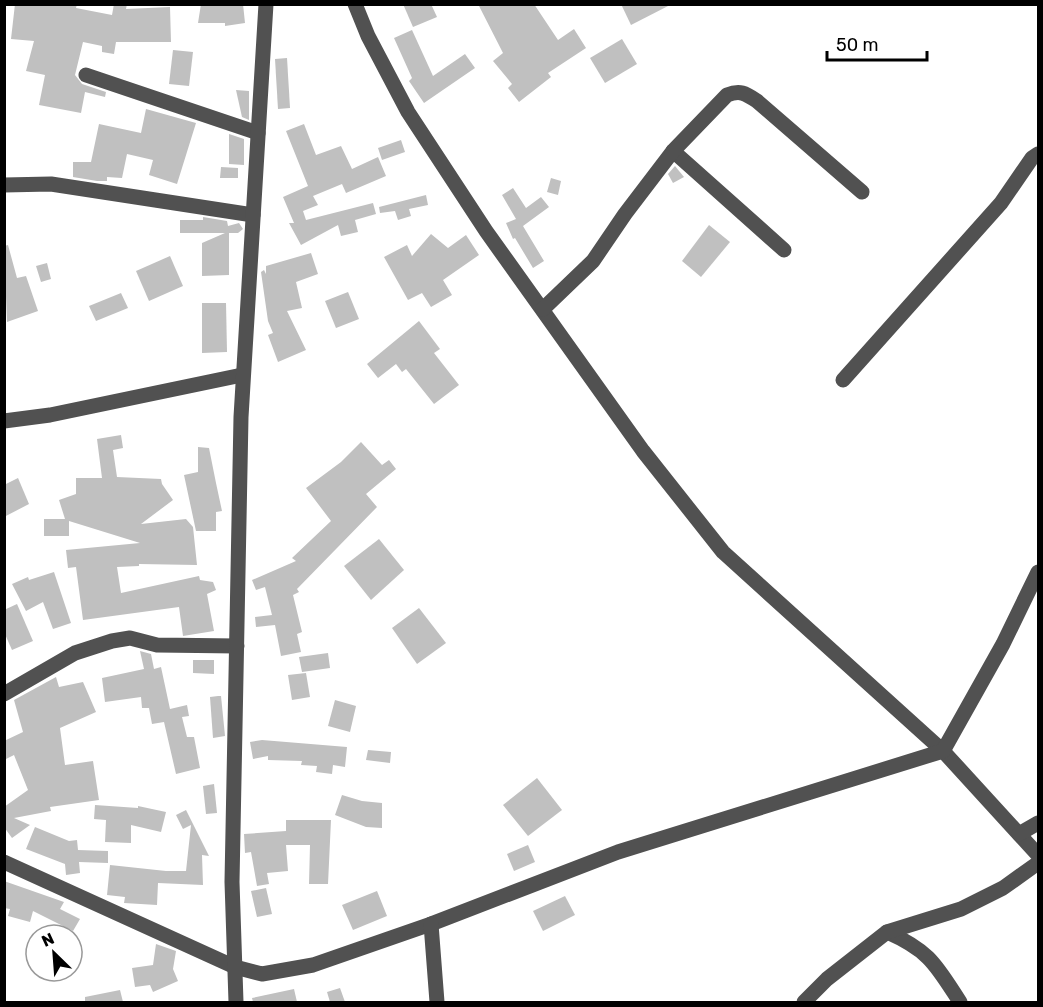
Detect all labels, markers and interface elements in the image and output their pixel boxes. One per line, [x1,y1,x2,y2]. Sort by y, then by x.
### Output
scale bar [827,24,928,62]
text: 50 m [836,34,879,56]
north arrow [24,923,84,983]
text: N [39,929,57,951]

